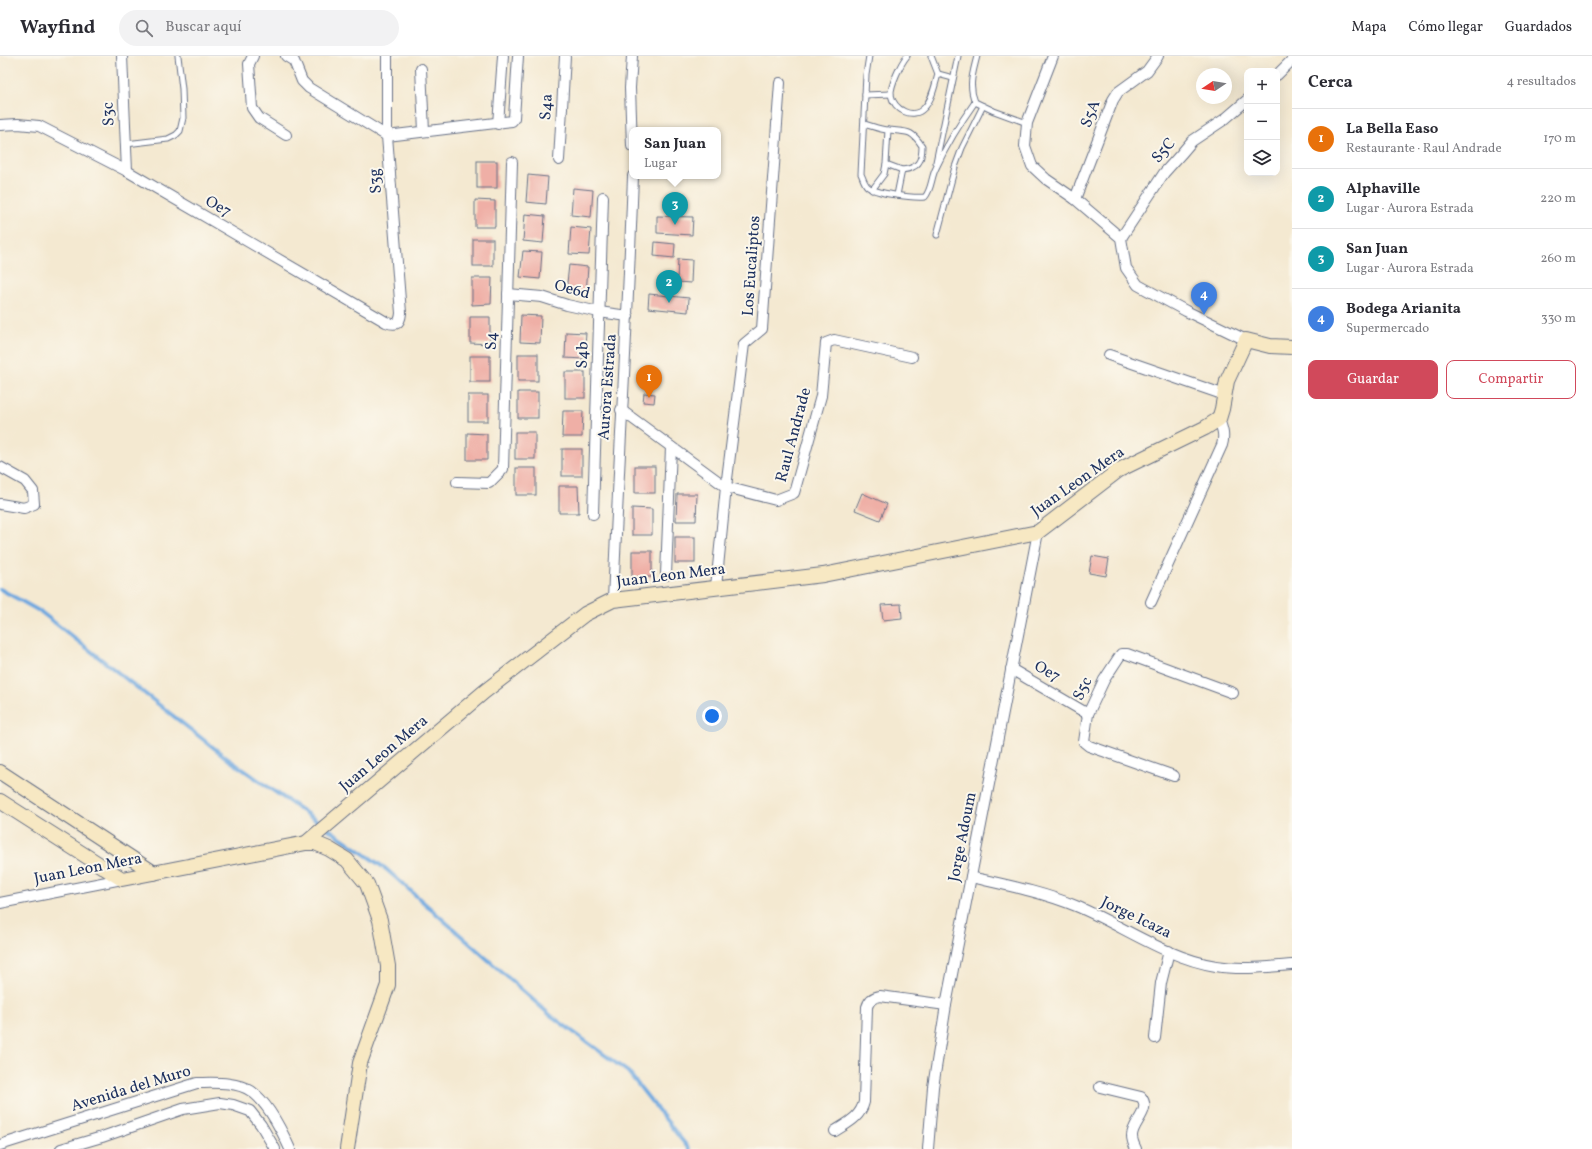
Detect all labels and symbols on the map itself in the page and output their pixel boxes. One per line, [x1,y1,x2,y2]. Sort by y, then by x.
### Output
north arrow [1196,68,1232,104]
street label: S4a [535,93,559,121]
street label: S5A [1076,97,1106,131]
street label: S3c [98,102,120,126]
street label: S5C [1147,134,1181,168]
street label: S3g [364,167,388,195]
street label: Oe7 [201,191,235,223]
pin: 3 [662,192,688,225]
street label: Los Eucaliptos [738,215,767,317]
pin: 2 [656,270,682,303]
street label: Oe6d [552,275,592,305]
pin: 4 [1191,282,1217,315]
street label: S4 [481,332,503,350]
street label: Aurora Estrada [593,333,623,441]
street label: S4b [572,341,594,369]
pin: 1 [636,365,662,398]
street label: Raul Andrade [771,385,817,485]
street label: Juan Leon Mera [1027,442,1129,522]
street label: Juan Leon Mera [615,558,727,594]
street label: Oe7 [1030,656,1064,688]
street label: S5c [1068,674,1098,704]
your location [702,706,722,726]
street label: Juan Leon Mera [335,710,433,798]
street label: Jorge Adoum [944,790,982,884]
street label: Juan Leon Mera [32,848,144,890]
street label: Jorge Icaza [1097,891,1175,945]
street label: Avenida del Muro [68,1060,194,1118]

